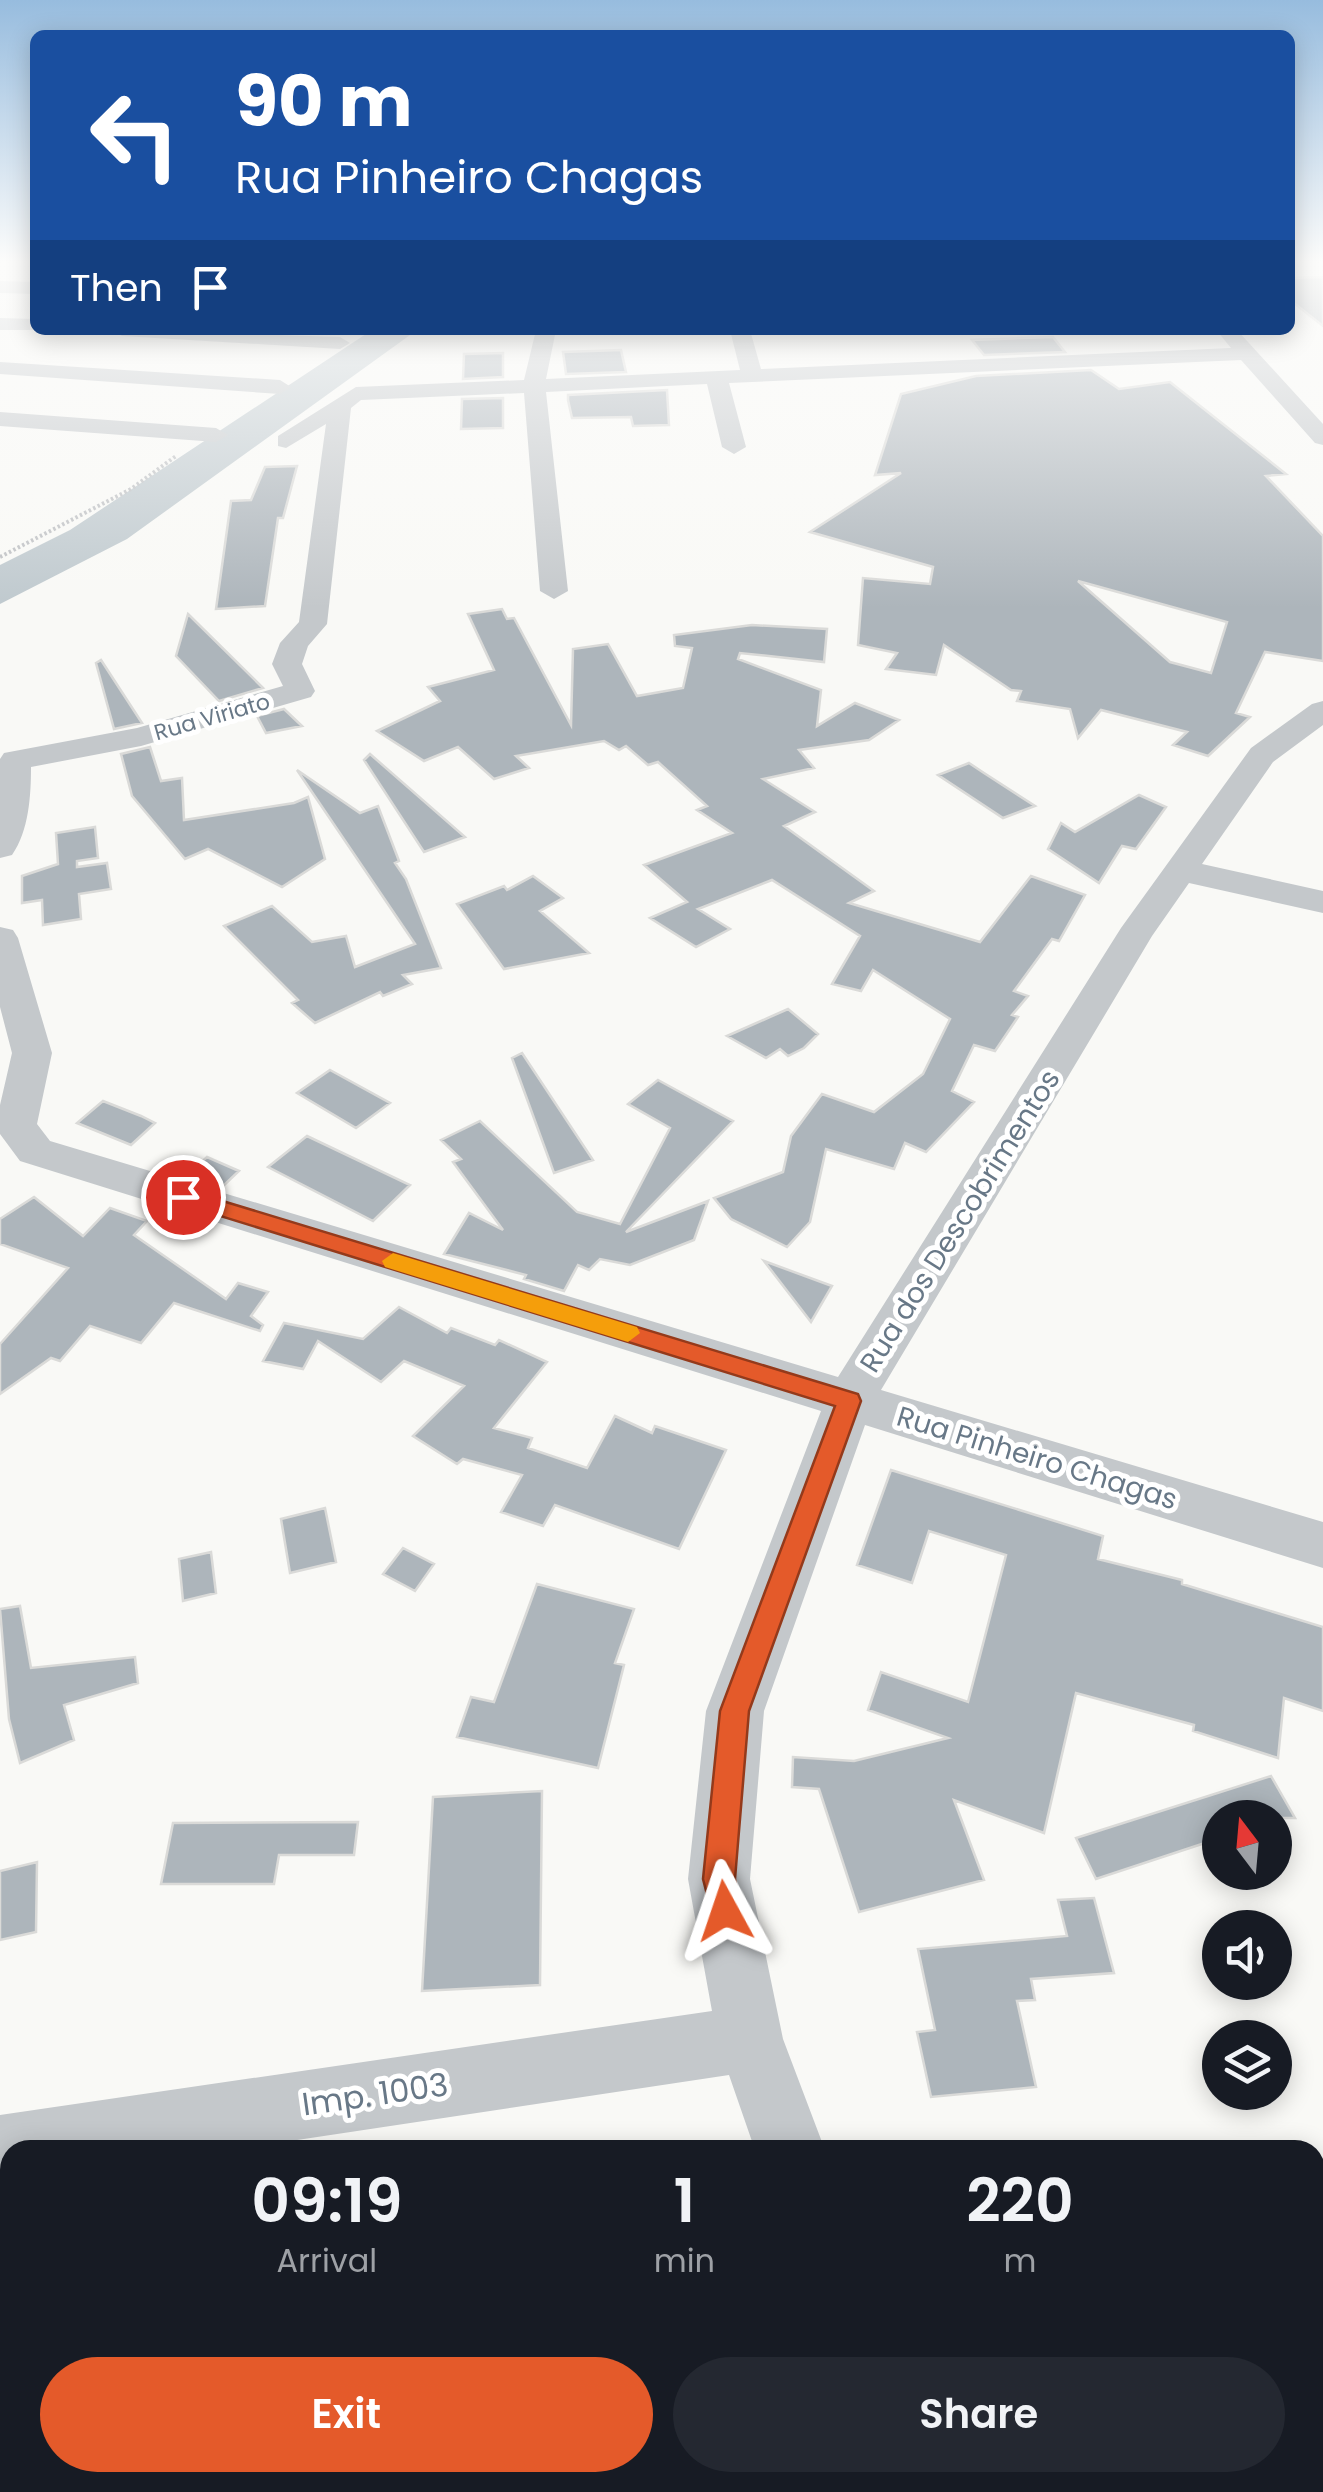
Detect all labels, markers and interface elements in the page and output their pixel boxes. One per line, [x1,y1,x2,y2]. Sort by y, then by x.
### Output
text: 90 m [235,52,413,151]
icon: left [70,70,200,200]
text: Rua Pinheiro Chagas [235,146,703,209]
icon: arrive [183,260,238,315]
text: Then [70,261,163,314]
street label: Rua Viriato [150,686,274,748]
street label: Rua dos Descobrimentos [851,1062,1069,1380]
pin [141,1155,226,1240]
icon: arrive [156,1170,211,1225]
street label: Rua Pinheiro Chagas [892,1397,1182,1519]
north arrow [1202,1800,1292,1890]
map controls [1202,1800,1292,2110]
position arrow [673,1859,777,1963]
button: sound [1202,1910,1292,2000]
button: layers [1202,2020,1292,2110]
street label: Imp. 1003 [299,2061,451,2127]
text: 09:19 [251,2159,403,2243]
text: 1 [673,2159,695,2243]
text: 220 [966,2159,1074,2243]
text: Arrival [276,2238,377,2283]
text: min [654,2238,715,2283]
text: m [1004,2238,1036,2283]
button: Exit [40,2357,653,2472]
button: Share [673,2357,1285,2472]

